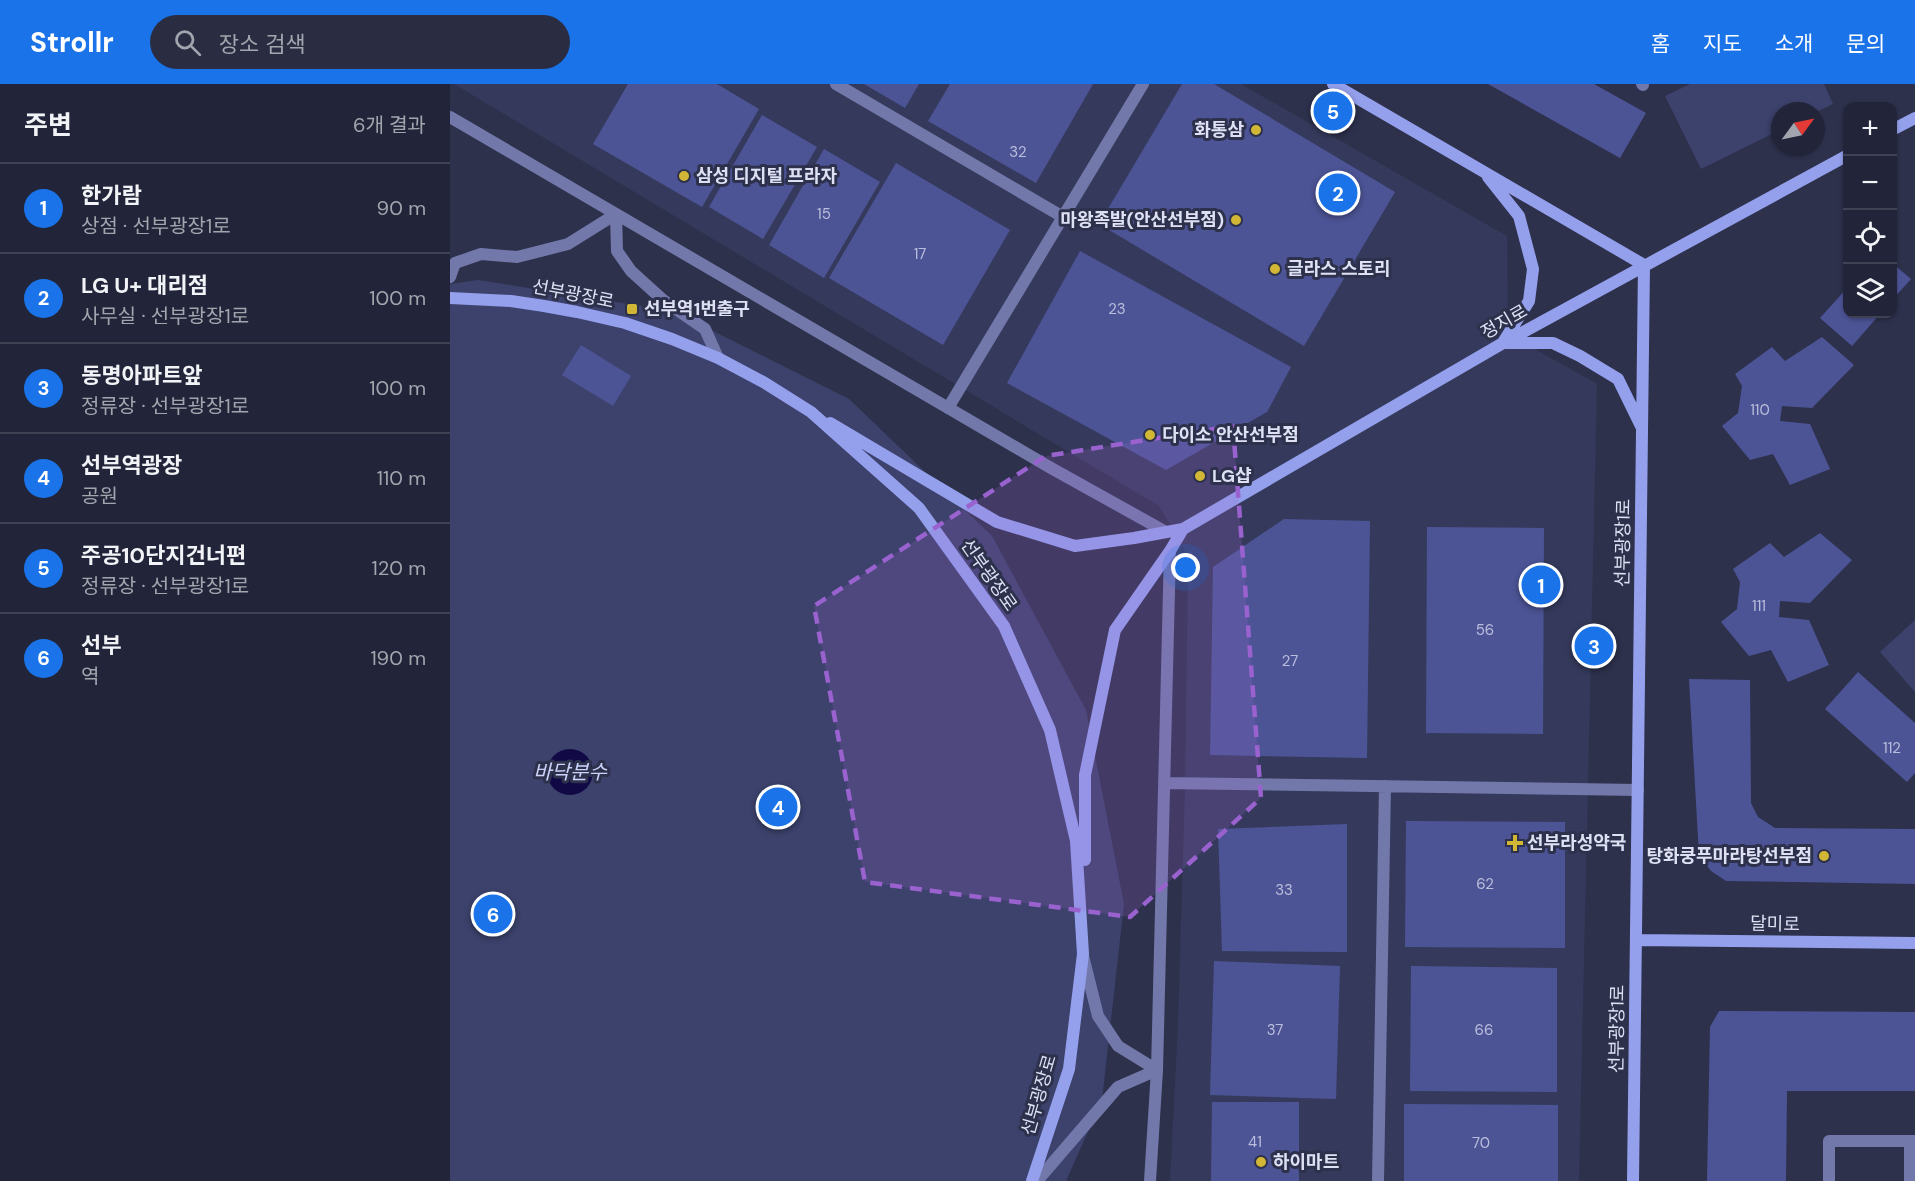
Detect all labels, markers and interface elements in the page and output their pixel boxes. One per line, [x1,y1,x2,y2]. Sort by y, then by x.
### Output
search box [150,15,570,69]
text: Strollr [30,24,114,61]
icon: search [171,26,204,59]
text: 장소 검색 [219,30,306,59]
text: 홈 [1651,30,1670,58]
text: 지도 [1703,30,1742,58]
text: 소개 [1775,30,1813,58]
text: 문의 [1846,30,1885,58]
pin: 5 [1314,88,1352,134]
north arrow [1771,102,1825,156]
map controls [1843,102,1897,318]
button: + [1843,102,1897,156]
text: 주변 [24,108,72,142]
text: 6개 결과 [353,112,426,138]
place label: 화통삼 [1194,118,1244,142]
marker: 화통삼 [1249,123,1263,137]
house number: 32 [1009,142,1027,162]
button: − [1843,156,1897,210]
place label: 삼성 디지털 프라자 [696,164,837,188]
marker: 삼성 디지털 프라자 [677,169,691,183]
pin: 2 [1318,170,1358,216]
text: 한가람 [81,181,142,210]
text: 1 [40,195,47,221]
text: 90 m [377,195,426,221]
house number: 15 [817,204,831,224]
place label: 마왕족발(안산선부점) [1060,208,1224,232]
button: locate [1843,210,1897,264]
text: 상점 · 선부광장1로 [81,213,231,239]
marker: 마왕족발(안산선부점) [1229,213,1243,227]
house number: 17 [914,244,926,264]
place label: 글라스 스토리 [1287,257,1391,281]
marker: 글라스 스토리 [1268,262,1282,276]
button: layers [1843,264,1897,318]
text: LG U+ 대리점 [81,271,208,300]
street label: 선부광장로 [530,274,616,314]
text: 2 [38,285,49,311]
text: 100 m [369,285,426,311]
place label: 선부역1번출구 [644,297,750,321]
house number: 23 [1108,299,1126,319]
street label: 정지로 [1476,299,1532,345]
marker: 선부역1번출구 [625,302,639,316]
text: 사무실 · 선부광장1로 [81,303,249,329]
text: 동명아파트앞 [81,361,202,390]
text: 3 [37,375,50,401]
text: 100 m [369,375,426,401]
text: 정류장 · 선부광장1로 [81,393,249,419]
house number: 110 [1750,400,1770,420]
place label: 다이소 안산선부점 [1162,423,1299,447]
marker: 다이소 안산선부점 [1143,428,1157,442]
text: 선부역광장 [81,451,182,480]
place label: LG샵 [1212,464,1252,488]
text: 4 [37,465,50,491]
text: 110 m [377,465,426,491]
marker: LG샵 [1193,469,1207,483]
text: 공원 [81,483,118,509]
street label: 선부광장1로 [1610,499,1636,587]
street label: 선부광장로 [955,534,1023,616]
text: 주공10단지건너편 [81,541,246,570]
your location [1171,553,1200,582]
text: 5 [37,555,50,581]
text: 120 m [372,555,426,581]
pin: 1 [1522,562,1560,608]
text: 정류장 · 선부광장1로 [81,573,249,599]
house number: 111 [1752,596,1766,616]
house number: 56 [1476,620,1494,640]
pin: 3 [1574,624,1614,668]
text: 선부 [81,631,121,660]
text: 6 [37,645,50,671]
text: 190 m [370,645,426,671]
house number: 27 [1282,651,1298,671]
text: 역 [81,663,99,689]
house number: 112 [1883,738,1901,758]
water label: 바닥분수 [533,759,607,785]
pin: 4 [758,784,798,830]
place label: 선부라성약국 [1527,831,1626,855]
marker: 선부라성약국 [1508,836,1522,850]
place label: 탕화쿵푸마라탕선부점 [1646,844,1812,868]
marker: 탕화쿵푸마라탕선부점 [1817,849,1831,863]
house number: 62 [1476,874,1494,894]
house number: 33 [1275,880,1293,900]
pin: 6 [474,892,513,936]
street label: 달미로 [1750,912,1800,936]
street label: 선부광장1로 [1604,985,1630,1073]
house number: 37 [1267,1020,1283,1040]
house number: 66 [1475,1020,1493,1040]
street label: 선부광장로 [1016,1052,1062,1138]
house number: 41 [1248,1132,1262,1152]
house number: 70 [1472,1133,1490,1153]
place label: 하이마트 [1273,1150,1339,1174]
marker: 하이마트 [1254,1155,1268,1169]

